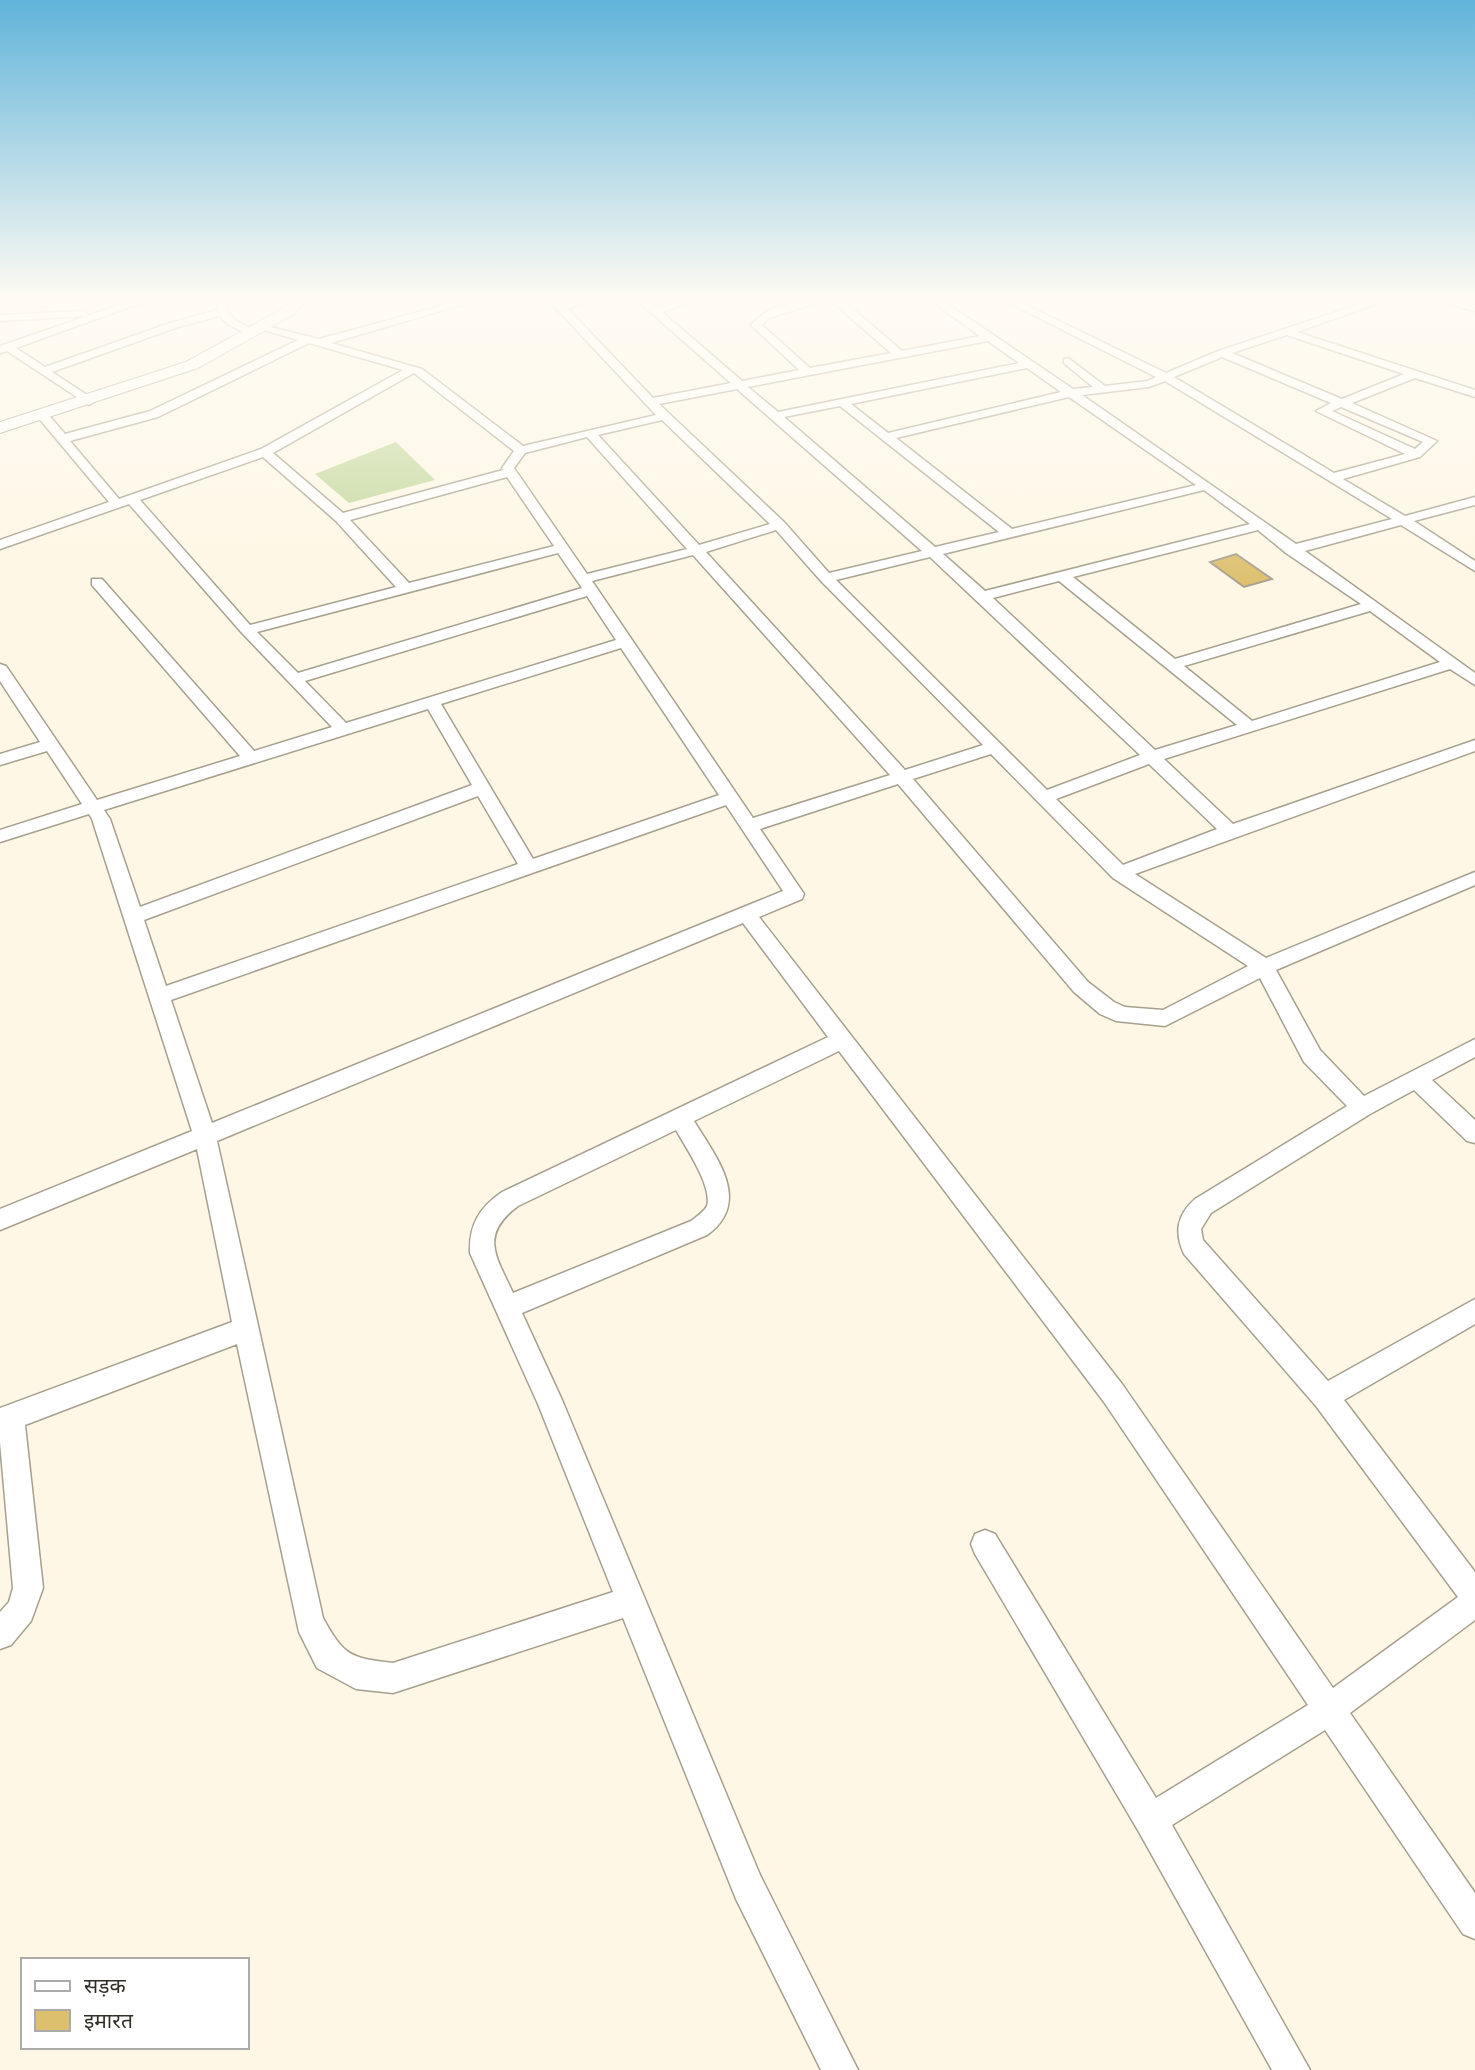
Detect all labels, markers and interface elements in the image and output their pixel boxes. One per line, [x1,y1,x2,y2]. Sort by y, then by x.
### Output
legend [21,1958,248,2049]
text: सड़क [84,1974,126,1998]
text: इमारत [84,2009,134,2033]

